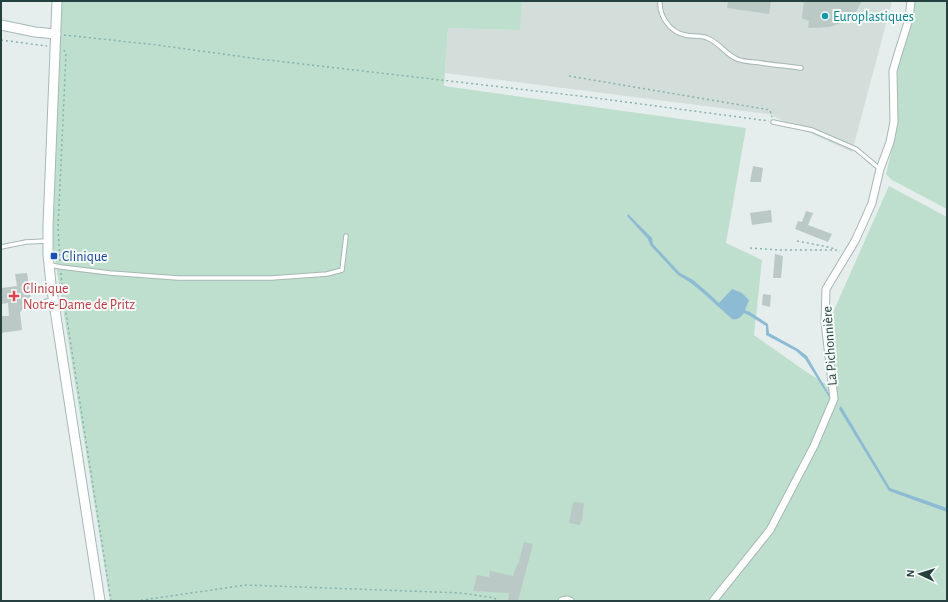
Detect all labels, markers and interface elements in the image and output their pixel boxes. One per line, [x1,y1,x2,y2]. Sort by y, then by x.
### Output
place label: Europlastiques [833,10,914,24]
marker: Europlastiques [820,11,830,21]
place label: Clinique [62,250,107,264]
marker: Clinique [49,251,59,261]
place label: Clinique Notre-Dame de Pritz [23,282,135,312]
marker: Clinique Notre-Dame de Pritz [8,290,20,302]
street label: La Pichonnière [820,306,840,386]
north arrow [900,554,940,594]
text: N [905,569,916,578]

